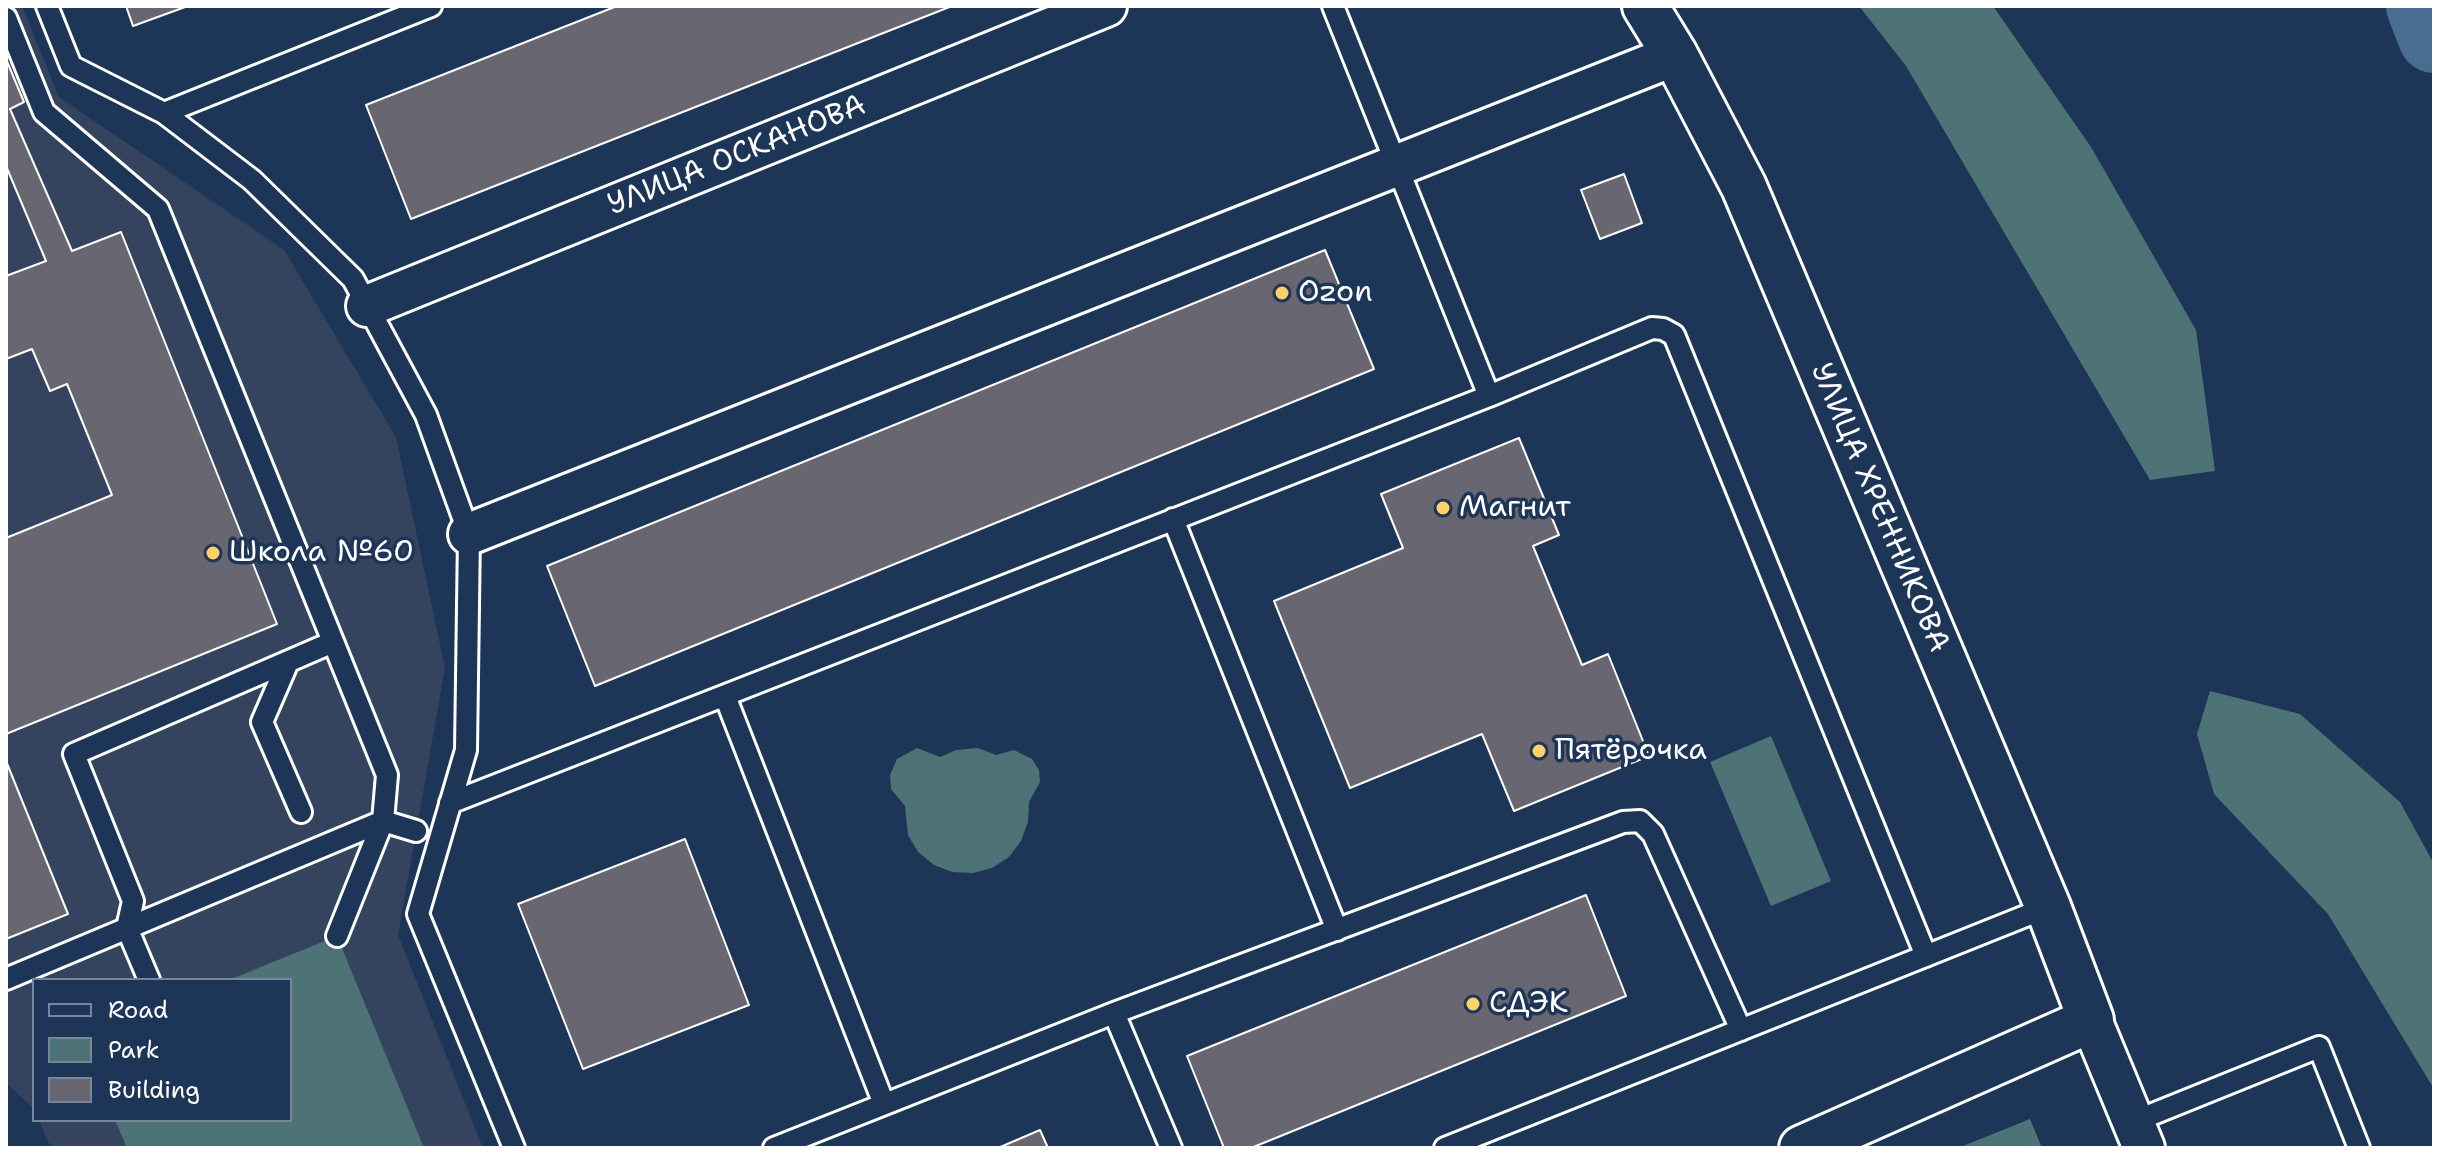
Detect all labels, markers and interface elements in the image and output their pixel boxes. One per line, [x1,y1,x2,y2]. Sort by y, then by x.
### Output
street label: УЛИЦА ОСКАНОВА [603,88,871,224]
place label: Ozon [1298,275,1373,311]
marker: Ozon [1273,284,1291,302]
street label: УЛИЦА ХРЕННИКОВА [1802,358,1956,658]
place label: Магнит [1459,490,1571,526]
marker: Магнит [1434,499,1452,517]
place label: Школа №60 [229,535,414,571]
marker: Школа №60 [204,544,222,562]
place label: Пятёрочка [1555,733,1707,769]
marker: Пятёрочка [1530,742,1548,760]
legend [32,978,292,1122]
place label: СДЭК [1489,986,1568,1022]
text: Road [108,994,168,1026]
marker: СДЭК [1464,995,1482,1013]
text: Park [108,1034,160,1066]
text: Building [108,1074,200,1106]

